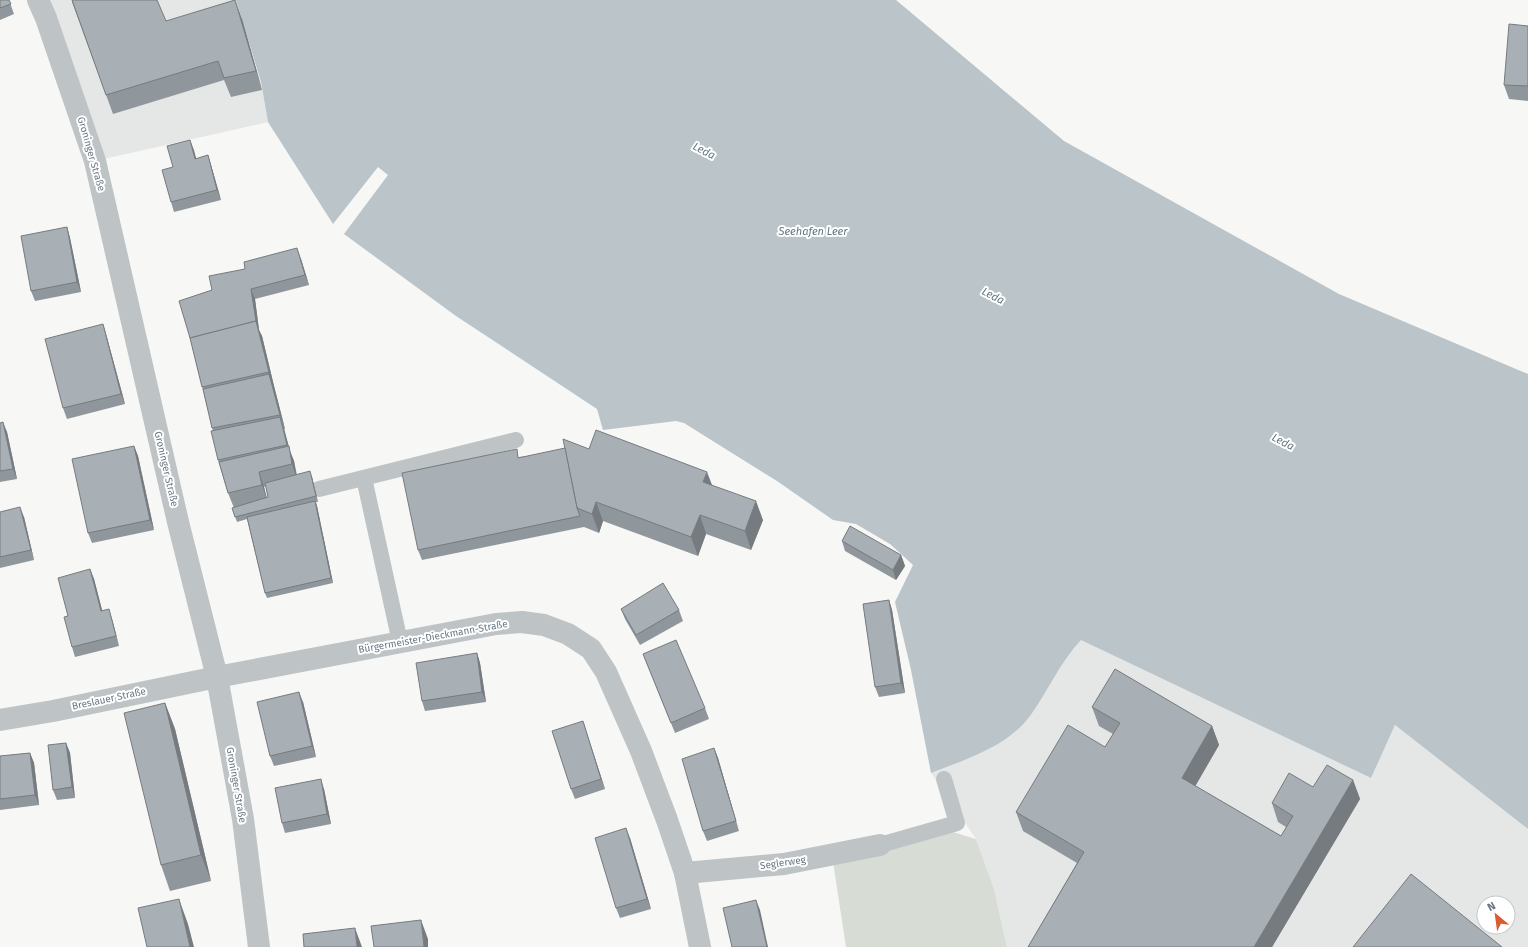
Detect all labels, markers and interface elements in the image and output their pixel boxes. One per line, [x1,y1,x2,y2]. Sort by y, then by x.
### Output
street label: Groninger Straße [75,116,107,192]
water label: Leda [691,140,717,162]
water label: Seehafen Leer [778,225,848,238]
water label: Leda [980,285,1006,307]
street label: Groninger Straße [152,430,180,508]
water label: Leda [1270,431,1296,453]
street label: Bürgermeister-Dieckmann-Straße [357,618,509,656]
street label: Breslauer Straße [71,685,147,713]
street label: Groninger Straße [223,746,249,824]
street label: Seglerweg [759,854,807,872]
north arrow [1476,895,1516,935]
text: N [1485,899,1498,914]

